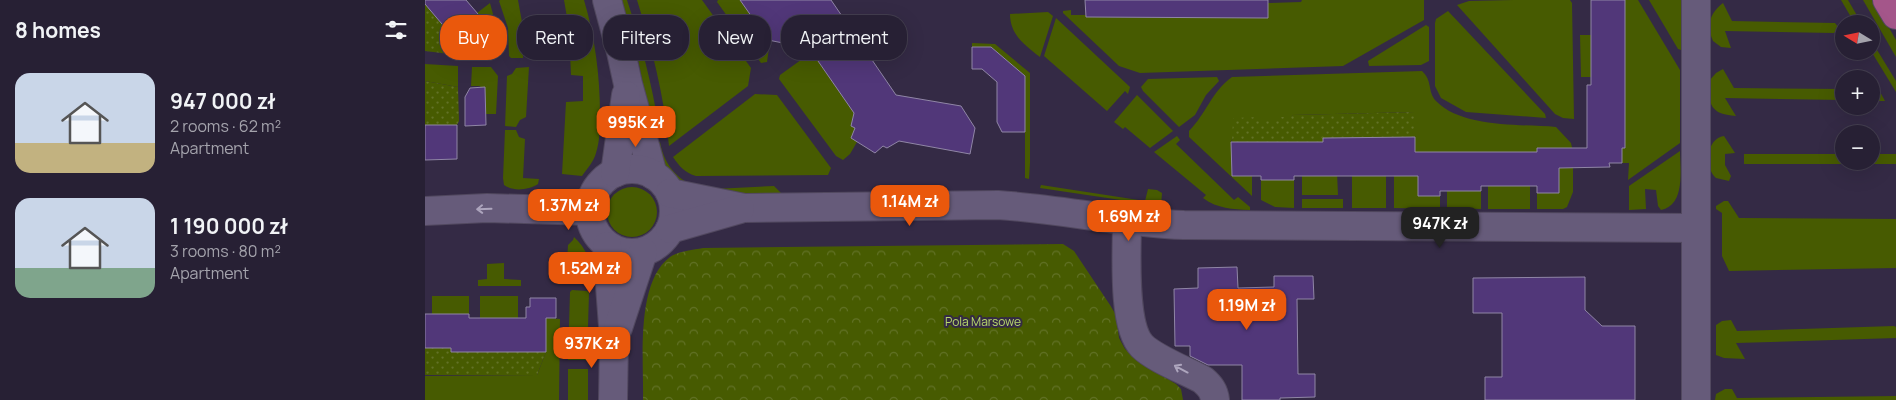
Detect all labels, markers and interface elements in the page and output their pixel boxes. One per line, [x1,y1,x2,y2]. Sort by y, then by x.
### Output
chip: Buy [440,15,507,60]
chip: Rent [517,15,593,60]
chip: Filters [603,15,689,60]
chip: New [699,15,771,60]
chip: Apartment [781,15,907,60]
north arrow [1835,15,1880,60]
map controls [1835,15,1880,170]
text: 8 homes [15,16,101,44]
icon: filters [382,16,410,44]
button: + [1835,70,1880,115]
text: 947 000 zł [170,87,276,115]
icon: home [55,93,115,153]
pin: 995K zł [590,106,682,148]
text: 995K zł [608,111,664,133]
text: 2 rooms · 62 m² [170,115,281,137]
button: − [1835,125,1880,170]
text: Apartment [170,137,249,159]
pin: 1.14M zł [858,184,962,227]
pin: 1.37M zł [517,188,621,231]
text: 1.14M zł [881,190,939,212]
text: 1.37M zł [539,194,599,216]
pin: 1.69M zł [1077,200,1181,242]
one-way arrow [476,204,492,213]
text: 1.69M zł [1098,205,1160,227]
pin: 947K zł [1394,206,1486,249]
text: 1 190 000 zł [170,212,288,240]
text: 947K zł [1412,212,1468,234]
icon: home [55,218,115,278]
text: 3 rooms · 80 m² [170,240,281,262]
pin: 1.52M zł [538,252,642,294]
text: 1.52M zł [560,257,620,279]
text: Apartment [170,262,249,284]
pin: 1.19M zł [1195,288,1299,331]
text: 1.19M zł [1218,294,1276,316]
park label: Pola Marsowe [945,313,1021,330]
pin: 937K zł [546,326,638,369]
text: 937K zł [564,332,620,354]
one-way arrow [1174,364,1189,374]

